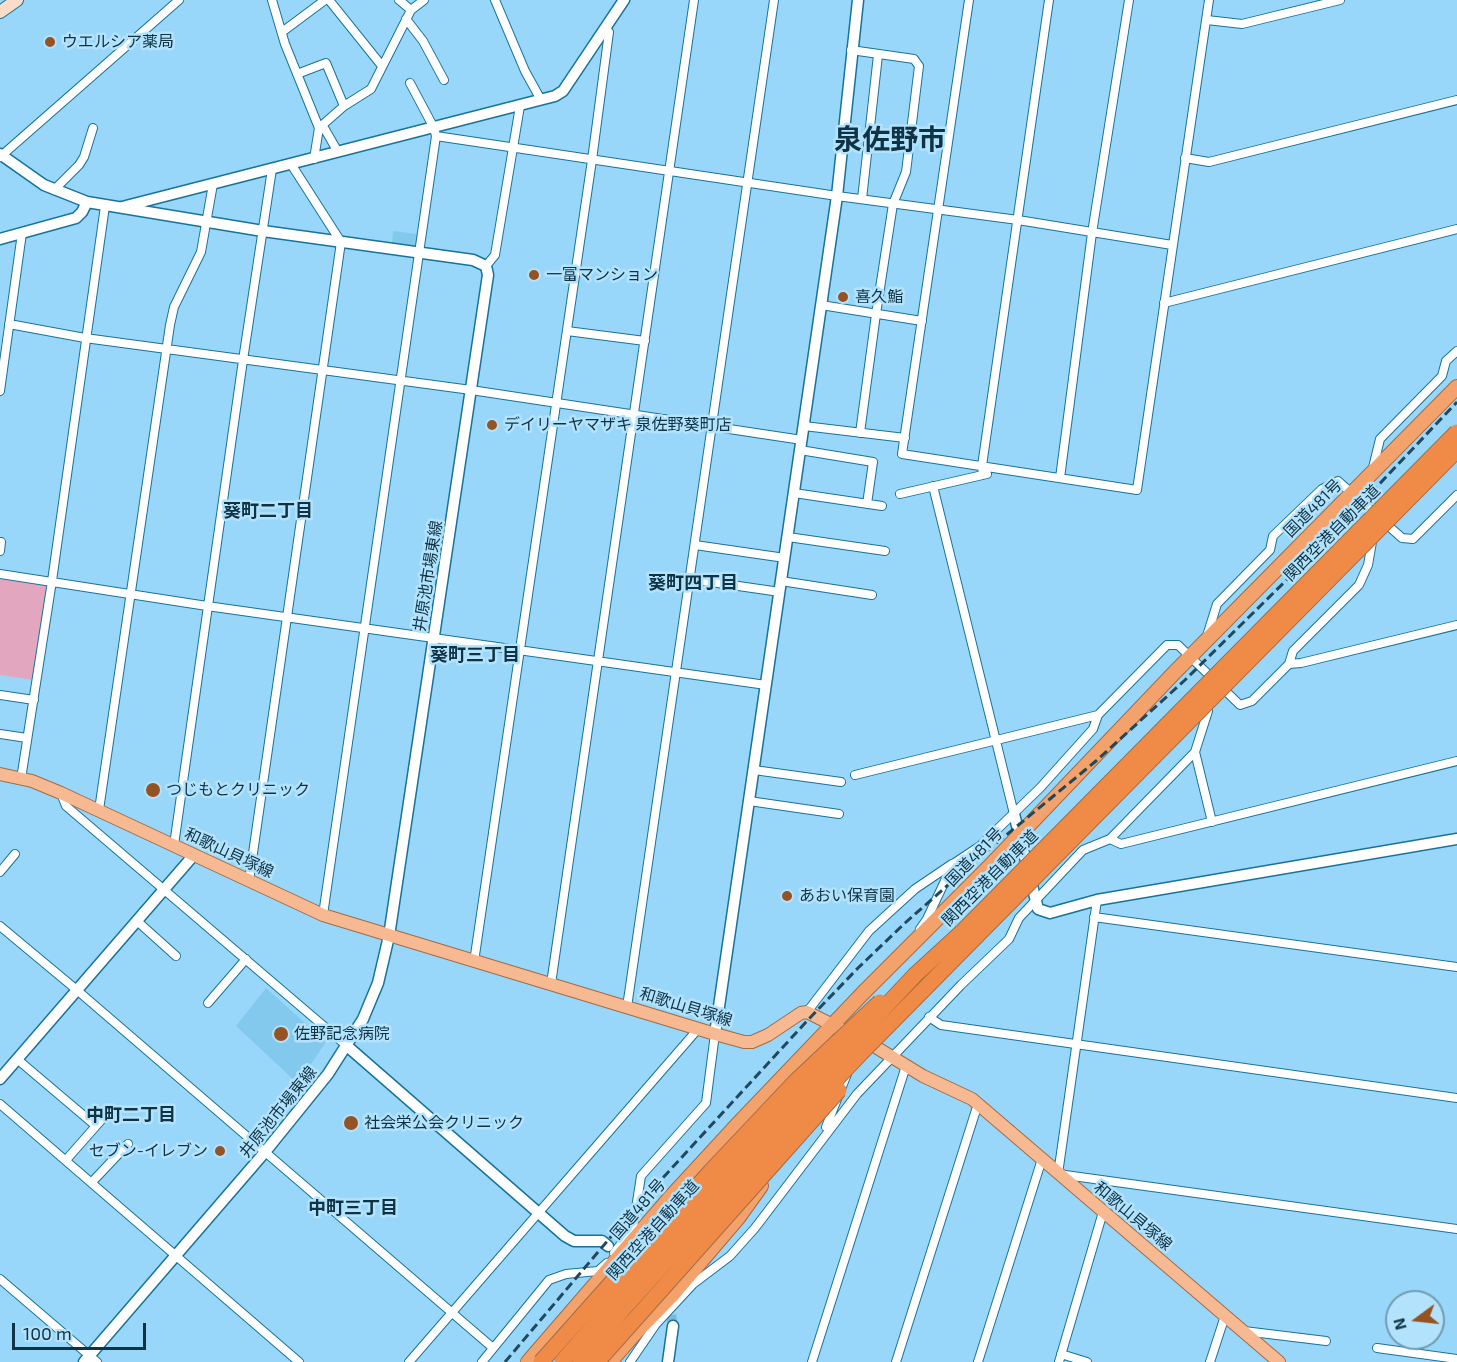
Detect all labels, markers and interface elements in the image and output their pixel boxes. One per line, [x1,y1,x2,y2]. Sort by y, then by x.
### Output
place label: ウエルシア薬局 [62,32,174,52]
marker: ウエルシア薬局 [43,35,57,49]
district label: 泉佐野市 [834,123,946,157]
place label: 一富マンション [546,265,658,285]
marker: 一富マンション [527,268,541,282]
place label: 喜久鮨 [855,287,903,307]
marker: 喜久鮨 [836,290,850,304]
place label: デイリーヤマザキ 泉佐野葵町店 [504,415,732,435]
marker: デイリーヤマザキ 泉佐野葵町店 [485,418,499,432]
street label: 国道481号 [1280,475,1346,541]
street label: 関西空港自動車道 [1280,481,1384,585]
district label: 葵町二丁目 [223,500,313,522]
street label: 井原池市場東線 [410,519,446,633]
district label: 葵町四丁目 [648,572,738,594]
district label: 葵町三丁目 [430,644,520,666]
place label: つじもとクリニック [166,780,310,800]
marker: つじもとクリニック [144,781,162,799]
street label: 和歌山貝塚線 [181,824,277,882]
street label: 国道481号 [941,824,1007,890]
street label: 関西空港自動車道 [938,826,1042,930]
place label: あおい保育園 [799,886,895,906]
marker: あおい保育園 [780,889,794,903]
street label: 和歌山貝塚線 [637,984,735,1030]
place label: 佐野記念病院 [294,1024,390,1044]
marker: 佐野記念病院 [272,1025,290,1043]
street label: 井原池市場東線 [235,1062,321,1162]
district label: 中町二丁目 [86,1104,176,1126]
place label: 社会栄公会クリニック [364,1113,524,1133]
marker: 社会栄公会クリニック [342,1114,360,1132]
place label: セブン-イレブン [89,1141,208,1161]
marker: セブン-イレブン [213,1144,227,1158]
street label: 国道481号 [607,1175,669,1243]
street label: 関西空港自動車道 [603,1176,703,1284]
street label: 和歌山貝塚線 [1090,1178,1176,1254]
district label: 中町三丁目 [308,1197,398,1219]
north arrow [1385,1290,1445,1350]
scale bar [15,1311,148,1349]
text: N [1388,1316,1410,1332]
text: 100 m [23,1322,72,1344]

